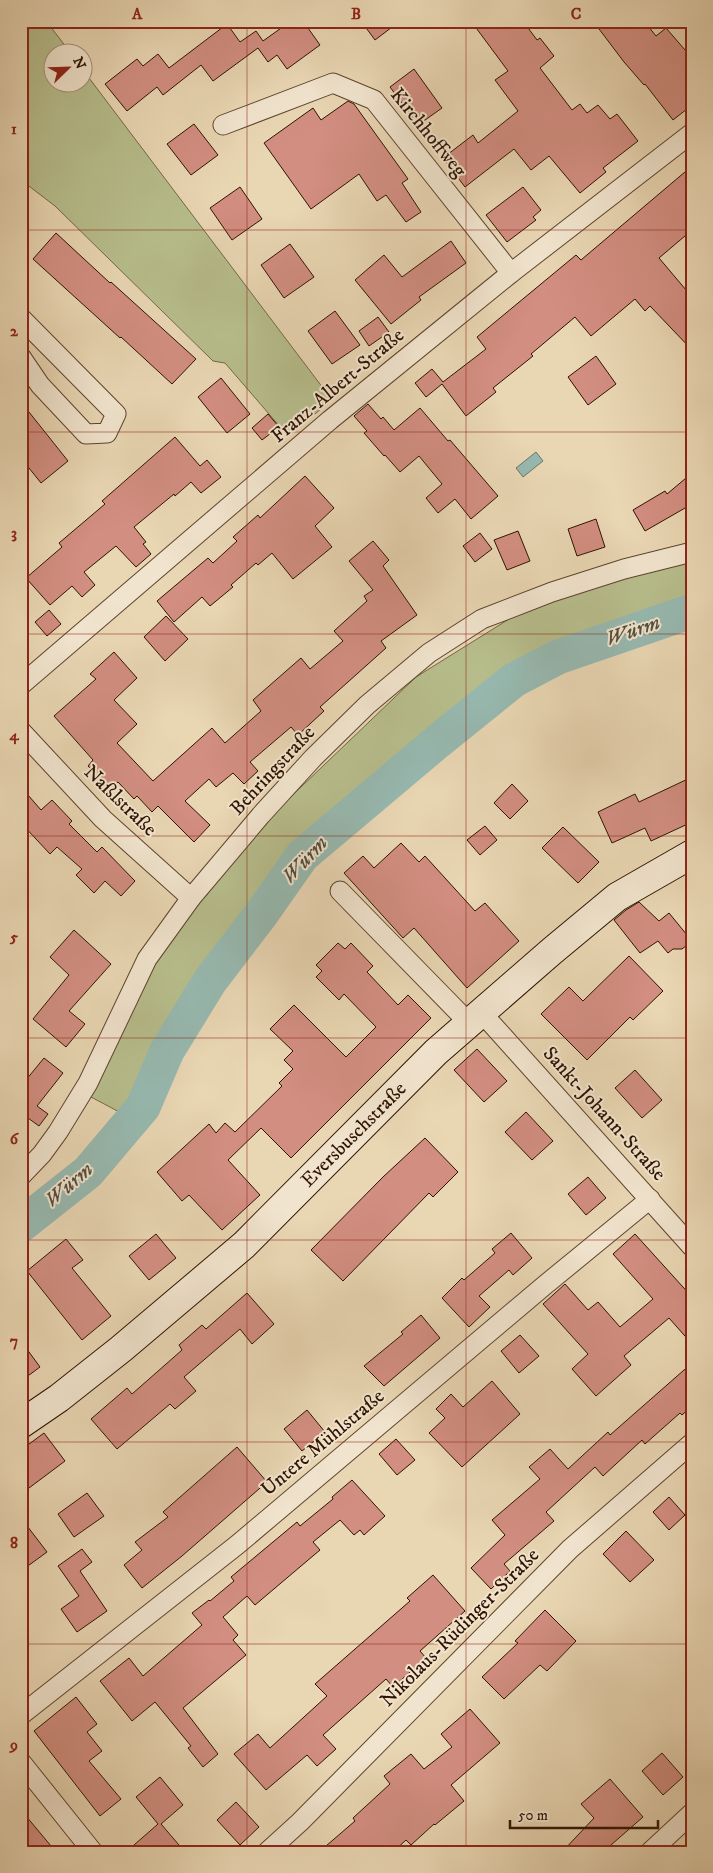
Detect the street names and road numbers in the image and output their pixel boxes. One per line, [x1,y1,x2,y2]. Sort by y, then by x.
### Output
street label: Kirchhoffweg [384,83,472,183]
street label: Franz-Albert-Straße [266,323,410,449]
street label: Behringstraße [225,721,321,821]
street label: Naßlstraße [78,760,162,842]
street label: Sankt-Johann-Straße [537,1042,671,1186]
street label: Eversbuschstraße [296,1077,412,1193]
street label: Untere Mühlstraße [256,1384,390,1502]
street label: Nikolaus-Rüdinger-Straße [375,1543,545,1713]

